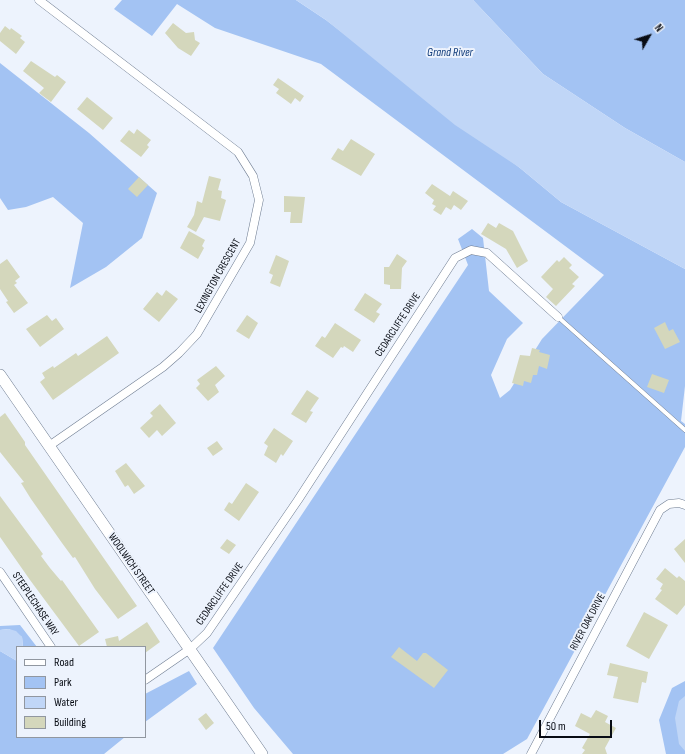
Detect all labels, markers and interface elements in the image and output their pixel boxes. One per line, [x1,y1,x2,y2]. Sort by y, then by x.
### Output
north arrow [629,16,669,56]
text: N [652,22,666,35]
water label: Grand River [427,46,473,60]
street label: LEXINGTON CRESCENT [192,236,244,316]
street label: CEDARCLIFFE DRIVE [372,291,424,359]
street label: WOOLWICH STREET [105,531,157,597]
street label: CEDARCLIFFE DRIVE [193,560,247,628]
street label: STEEPLECHASE WAY [9,570,61,638]
street label: RIVER OAK DRIVE [567,591,609,653]
legend [16,646,146,738]
text: Road [54,655,74,670]
text: Park [54,675,72,690]
text: Water [54,695,78,710]
scale bar [541,712,614,738]
text: Building [54,715,86,730]
text: 50 m [546,719,566,734]

